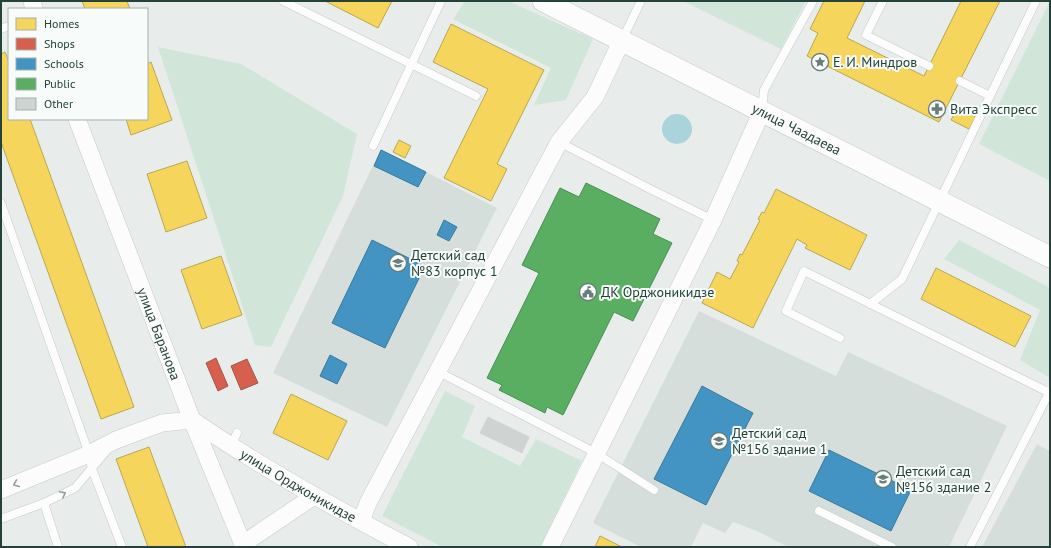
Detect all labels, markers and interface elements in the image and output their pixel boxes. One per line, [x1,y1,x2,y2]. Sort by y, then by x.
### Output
legend [8,8,148,120]
text: Homes [44,16,79,31]
text: Shops [44,36,75,51]
place icon: Е. И. Миндров [810,52,830,72]
place label: Е. И. Миндров [833,53,917,71]
text: Schools [44,56,84,71]
text: Public [44,76,76,91]
text: Other [44,96,73,111]
street label: улица Чаадаева [749,99,844,159]
pharmacy icon: Вита Экспресс [927,99,947,119]
place label: Вита Экспресс [950,100,1037,118]
place label: Детский сад №83 корпус 1 [411,246,498,280]
school or university icon: Детский сад №83 корпус 1 [388,253,408,273]
public building icon: ДК Орджоникидзе [578,282,598,302]
place label: ДК Орджоникидзе [601,283,714,301]
street label: улица Баранова [133,285,185,383]
place label: Детский сад №156 здание 1 [732,424,827,458]
school or university icon: Детский сад №156 здание 1 [709,431,729,451]
street label: улица Орджоникидзе [237,445,359,526]
place label: Детский сад №156 здание 2 [896,462,991,496]
school or university icon: Детский сад №156 здание 2 [873,469,893,489]
one-way arrow [13,479,20,487]
one-way arrow [59,491,66,499]

